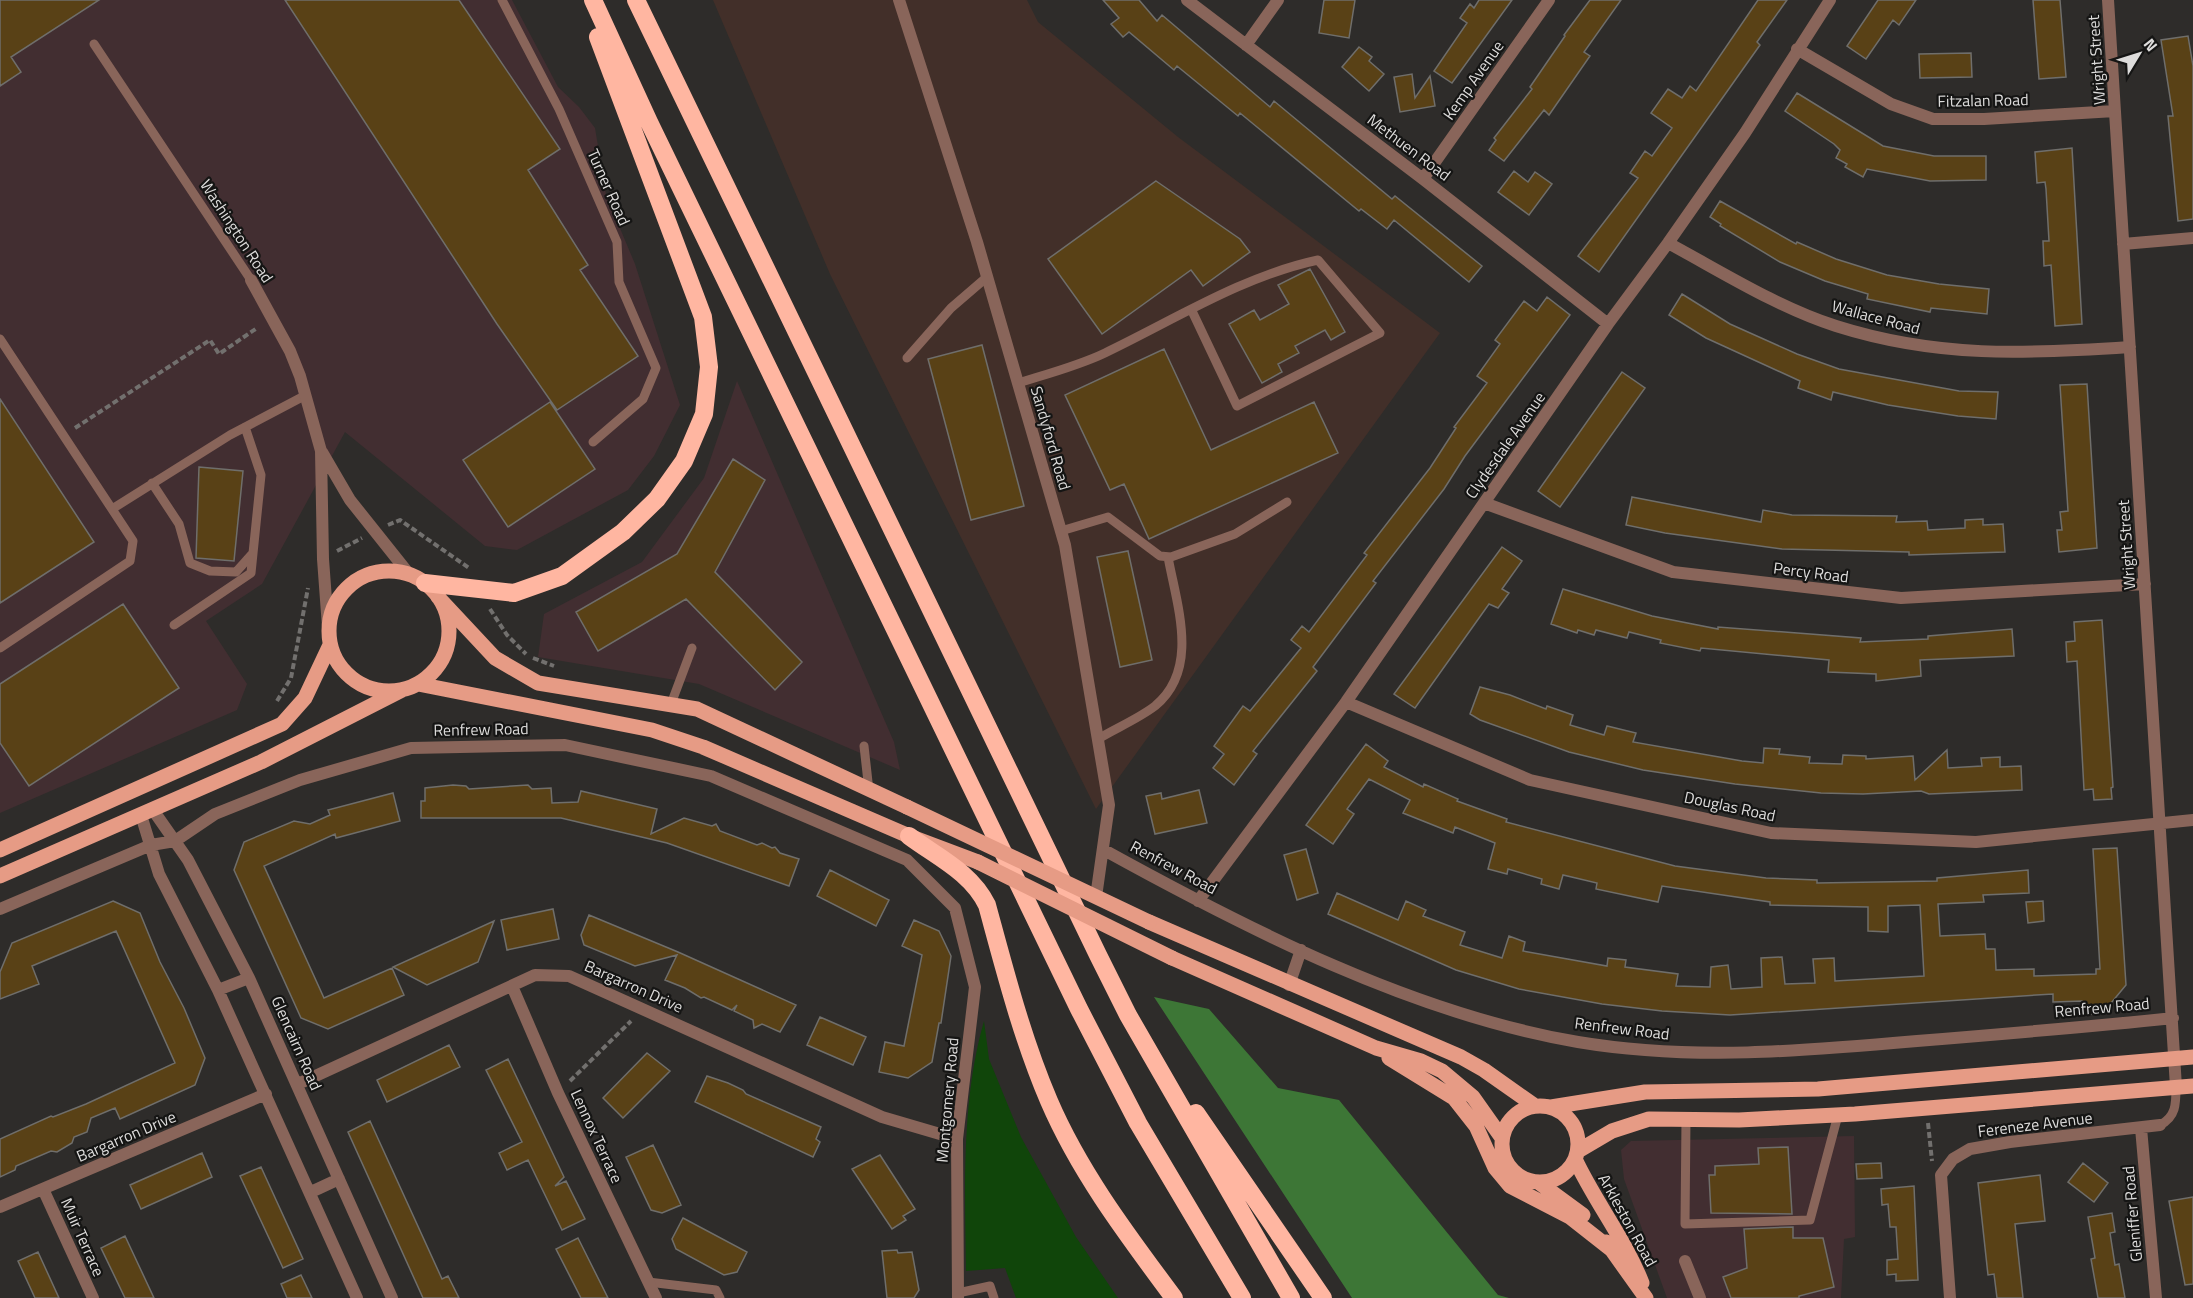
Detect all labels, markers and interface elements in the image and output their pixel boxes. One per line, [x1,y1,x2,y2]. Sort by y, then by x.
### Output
street label: Wright Street [2081,14,2111,106]
north arrow [2109,24,2169,84]
text: N [2138,33,2164,57]
street label: Kemp Avenue [1437,35,1509,125]
street label: Fitzalan Road [1937,87,2029,113]
street label: Methuen Road [1362,108,1456,186]
street label: Turner Road [581,145,637,229]
street label: Washington Road [194,175,280,287]
street label: Wallace Road [1829,294,1923,340]
street label: Sandyford Road [1025,383,1077,493]
street label: Clydesdale Avenue [1459,387,1551,503]
street label: Wright Street [2111,499,2141,591]
street label: Percy Road [1772,555,1850,589]
street label: Renfrew Road [433,716,529,742]
street label: Douglas Road [1682,785,1778,827]
street label: Renfrew Road [1126,834,1222,900]
street label: Bargarron Drive [581,953,687,1019]
street label: Renfrew Road [2053,991,2151,1023]
street label: Glencairn Road [265,992,329,1094]
street label: Renfrew Road [1573,1010,1671,1046]
street label: Montgomery Road [930,1036,964,1164]
street label: Lennox Terrace [565,1085,629,1187]
street label: Bargarron Drive [73,1104,179,1168]
street label: Fereneze Avenue [1976,1105,2094,1143]
street label: Gleniffer Road [2116,1165,2148,1263]
street label: Arkleston Road [1593,1169,1663,1271]
street label: Muir Terrace [55,1194,111,1280]

